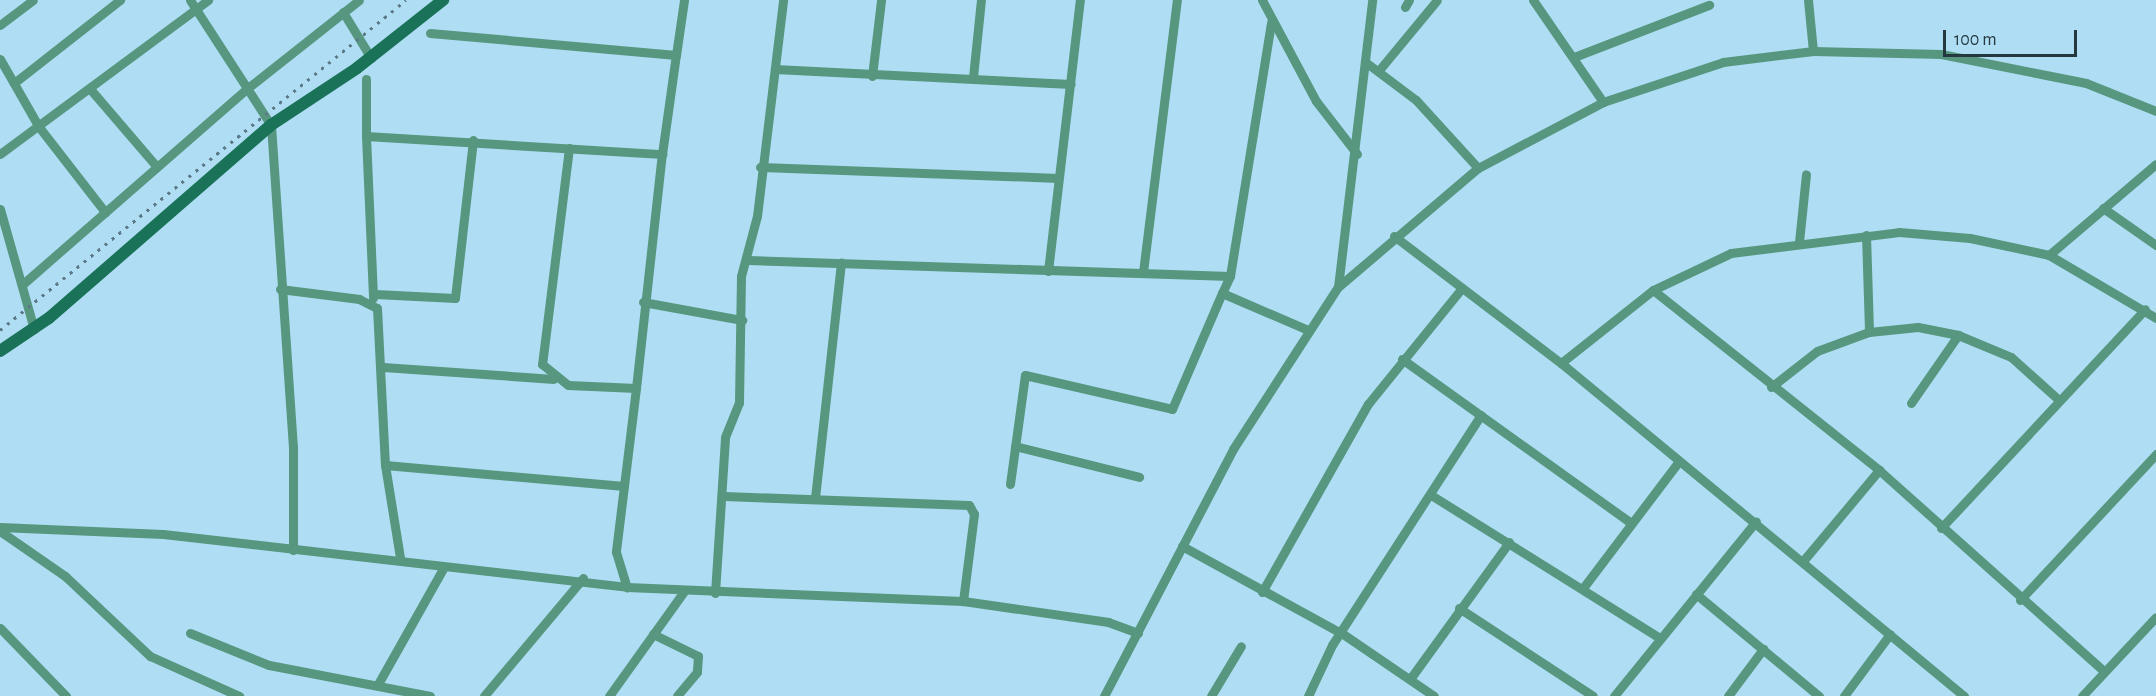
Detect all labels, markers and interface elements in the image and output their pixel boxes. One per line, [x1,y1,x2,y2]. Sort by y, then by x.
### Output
scale bar [1946,18,2080,56]
text: 100 m [1954,31,1997,49]

